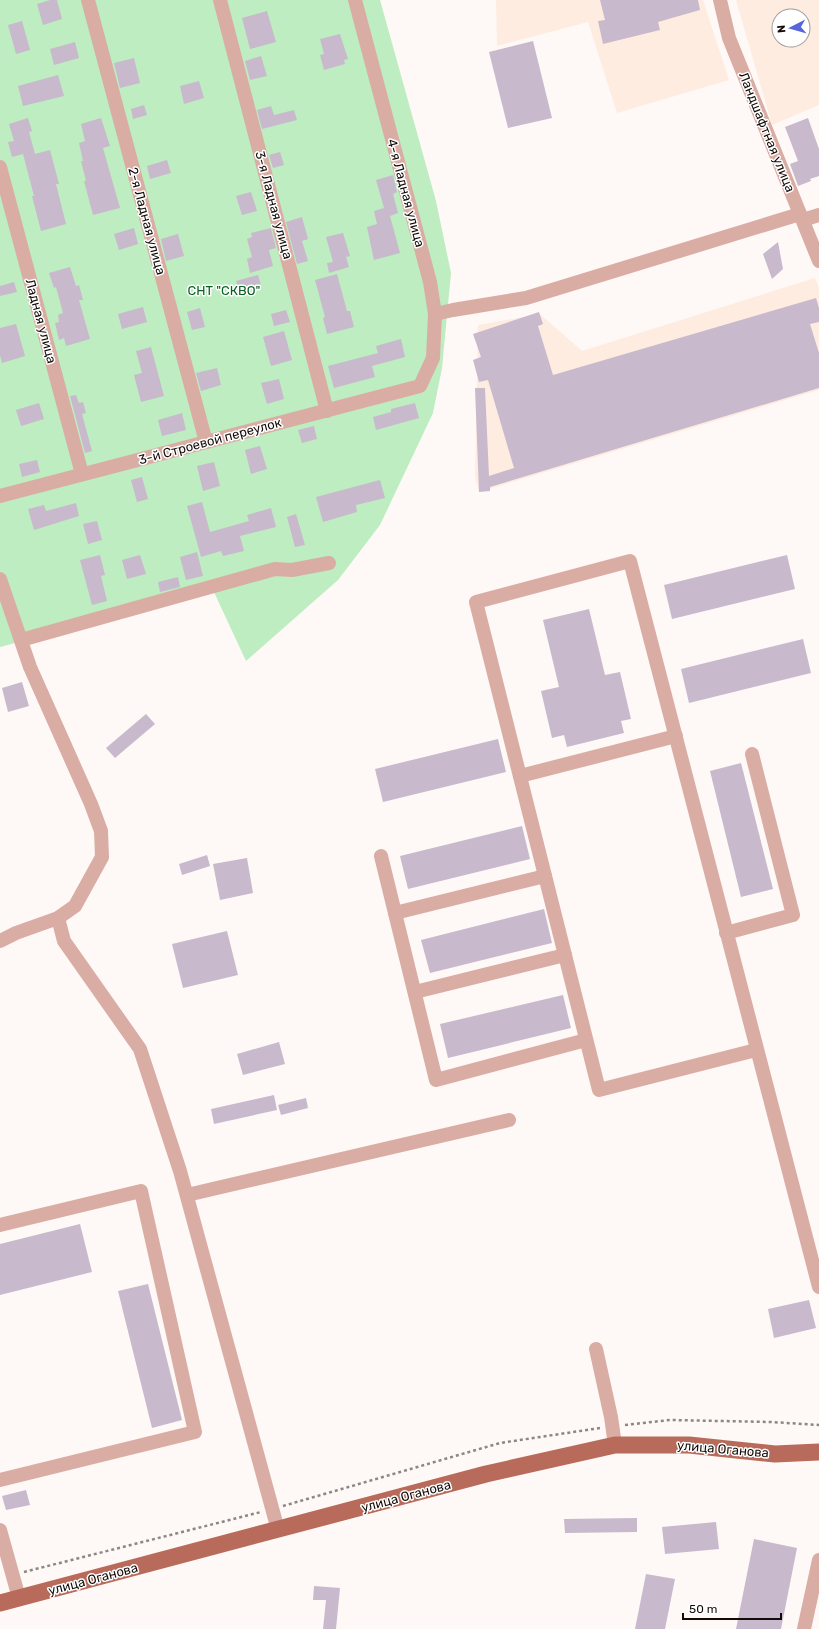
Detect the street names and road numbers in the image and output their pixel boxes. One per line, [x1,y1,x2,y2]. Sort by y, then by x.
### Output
street label: Ландшафтная улица [736,70,798,194]
street label: 4-я Ладная улица [384,137,428,249]
street label: 3-я Ладная улица [252,149,296,261]
street label: 2-я Ладная улица [125,166,169,276]
street label: Ладная улица [23,277,59,365]
street label: 3-й Строевой переулок [137,415,283,467]
street label: улица Оганова [677,1438,769,1460]
street label: улица Оганова [360,1477,452,1515]
street label: улица Оганова [47,1560,139,1598]

